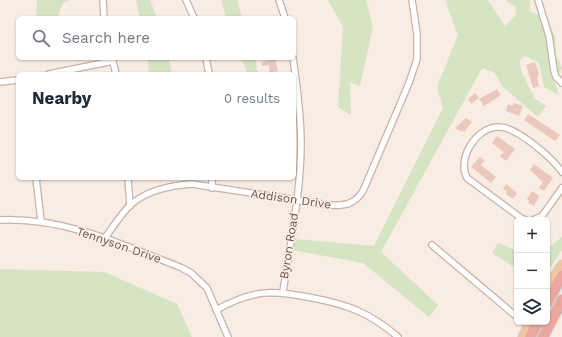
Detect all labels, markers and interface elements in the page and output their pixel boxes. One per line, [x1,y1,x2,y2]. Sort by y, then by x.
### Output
search box [16,16,296,60]
icon: search [30,27,52,49]
text: Search here [62,29,150,47]
text: Nearby [32,88,91,108]
text: 0 results [224,91,280,106]
street label: Addison Drive [250,186,332,212]
street label: Byron Road [277,212,301,280]
map controls [514,217,550,325]
button: + [514,217,550,253]
street label: Tennyson Drive [75,224,163,266]
button: − [514,253,550,289]
button: layers [514,289,550,325]

